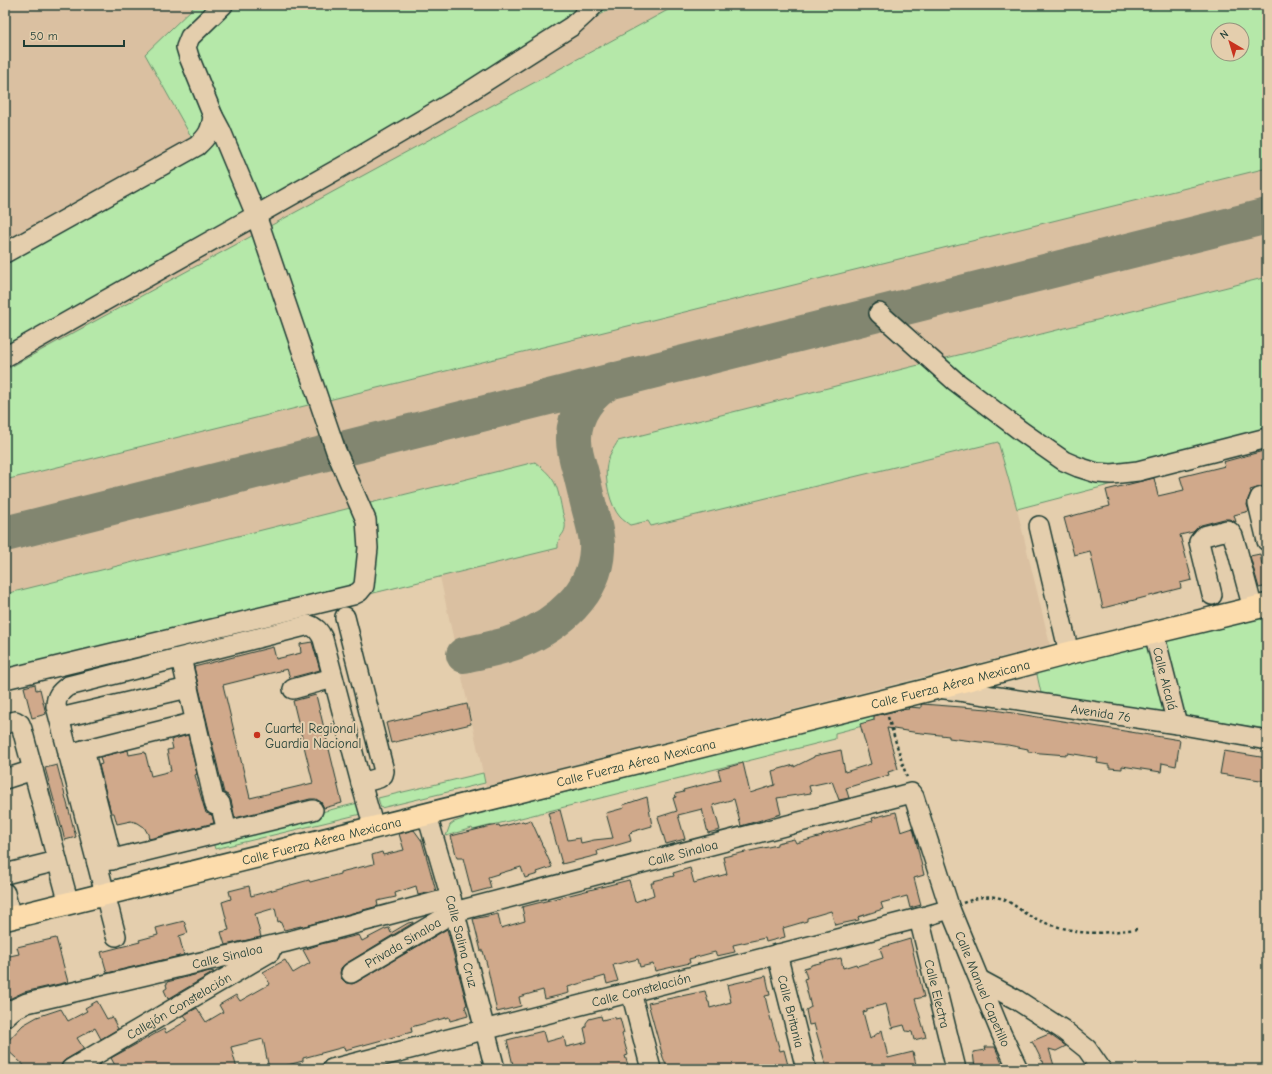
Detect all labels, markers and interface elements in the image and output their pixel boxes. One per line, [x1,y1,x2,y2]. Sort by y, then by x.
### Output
scale bar [24,22,124,48]
north arrow [1210,22,1250,62]
text: N [1217,27,1231,42]
text: 50 m [30,29,58,43]
street label: Calle Alcalá [1150,646,1181,712]
street label: Calle Fuerza Aérea Mexicana [869,656,1031,711]
street label: Avenida 76 [1070,701,1132,724]
place label: Cuartel Regional Guardia Nacional [265,721,361,751]
marker: Cuartel Regional Guardia Nacional [252,730,262,740]
street label: Calle Fuerza Aérea Mexicana [555,735,717,789]
street label: Calle Fuerza Aérea Mexicana [240,814,403,867]
street label: Calle Sinaloa [646,836,719,869]
street label: Calle Salina Cruz [443,893,481,989]
street label: Privada Sinaloa [362,914,443,971]
street label: Calle Manuel Capetillo [952,929,1014,1049]
street label: Calle Sinaloa [190,940,264,971]
street label: Calle Electra [922,958,953,1030]
street label: Callejón Constelación [124,969,234,1042]
street label: Calle Constelación [590,970,692,1009]
street label: Calle Britania [775,973,808,1049]

